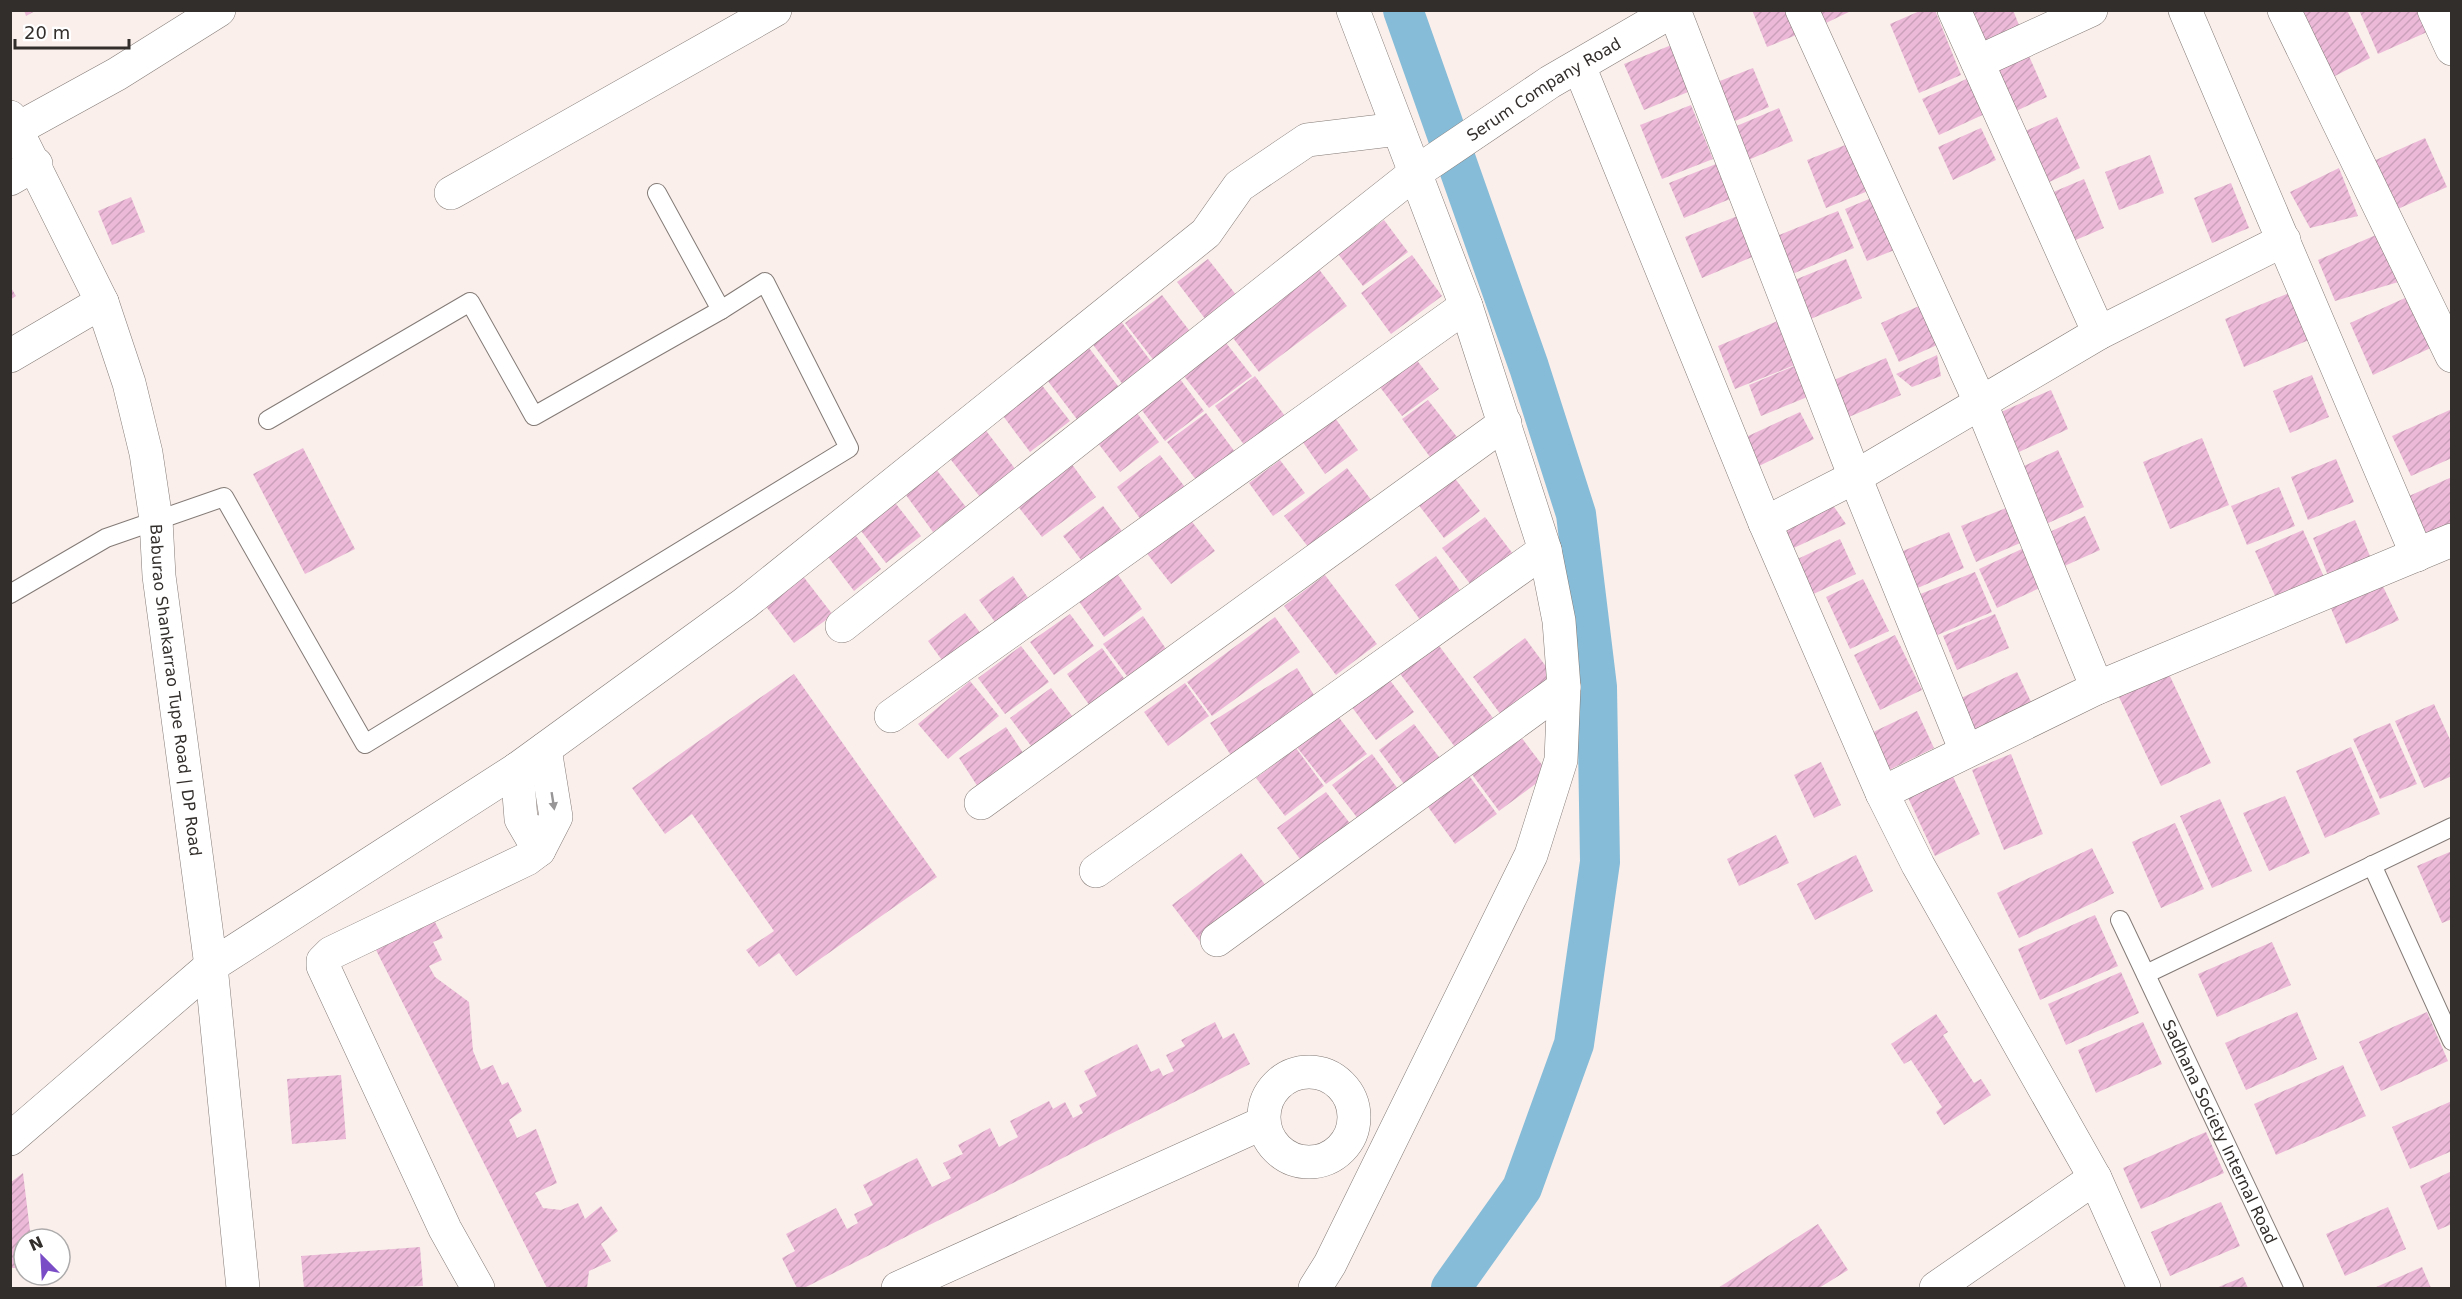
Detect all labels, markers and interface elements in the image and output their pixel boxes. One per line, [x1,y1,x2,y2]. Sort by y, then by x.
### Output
scale bar [15,12,129,50]
text: 20 m [24,22,70,43]
street label: Serum Company Road [1463,34,1624,145]
street label: Baburao Shankarrao Tupe Road | DP Road [147,523,206,857]
one-way arrow [549,792,558,811]
street label: Sadhana Society Internal Road [2159,1016,2281,1247]
north arrow [12,1227,72,1287]
text: N [26,1232,46,1255]

